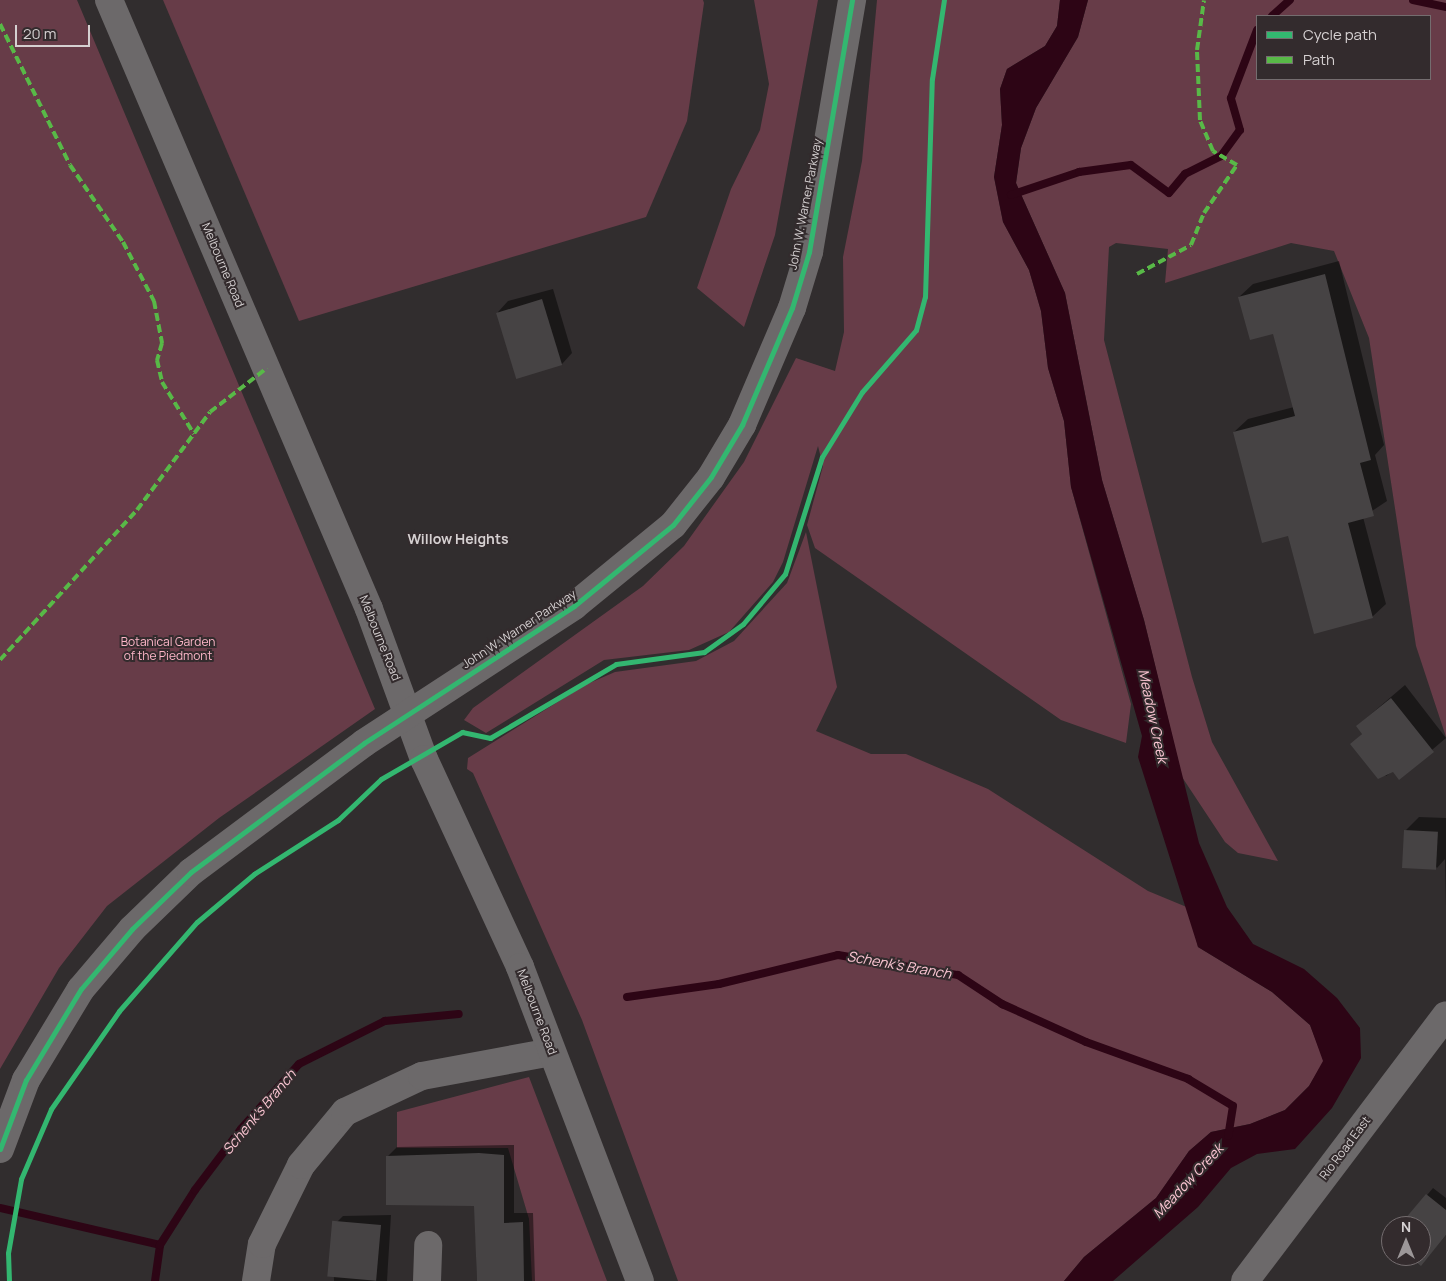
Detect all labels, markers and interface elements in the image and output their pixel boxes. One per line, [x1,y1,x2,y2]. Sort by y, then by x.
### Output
scale bar [18,15,92,47]
legend [1256,15,1431,80]
text: 20 m [23,23,56,44]
text: Cycle path [1303,24,1377,45]
text: Path [1303,49,1335,70]
street label: John W. Warner Parkway [785,137,825,271]
street label: Melbourne Road [199,221,247,309]
district label: Willow Heights [407,531,509,547]
street label: John W. Warner Parkway [459,587,579,671]
street label: Melbourne Road [356,593,404,683]
park label: Botanical Garden of the Piedmont [121,635,215,663]
water label: Meadow Creek [1135,667,1171,765]
water label: Schenk's Branch [846,948,952,982]
street label: Melbourne Road [514,967,560,1057]
water label: Schenk's Branch [219,1066,299,1158]
street label: Rio Road East [1317,1114,1373,1182]
water label: Meadow Creek [1149,1140,1227,1222]
north arrow [1381,1216,1431,1266]
text: N [1401,1217,1411,1236]

